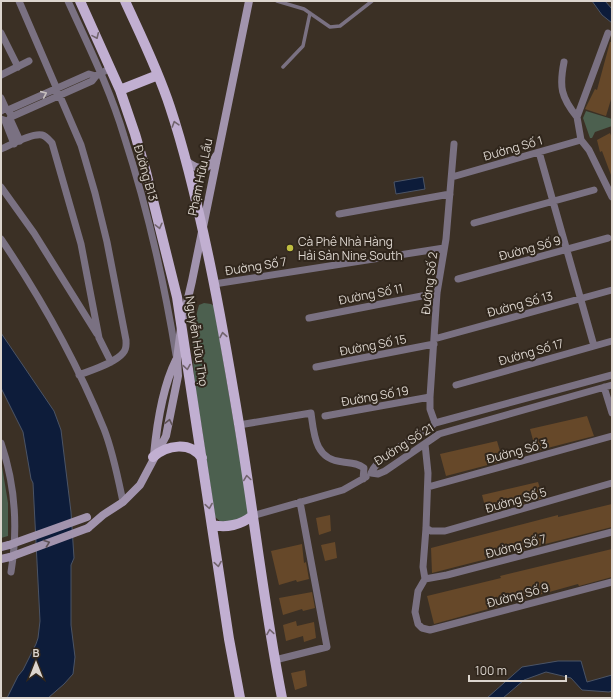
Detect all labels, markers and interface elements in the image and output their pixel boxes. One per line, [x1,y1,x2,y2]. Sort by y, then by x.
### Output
one-way arrow [91,32,99,40]
one-way arrow [39,91,47,99]
one-way arrow [171,120,180,127]
street label: Đường Số 1 [482,131,544,165]
street label: Phạm Hữu Lầu [184,137,216,217]
street label: Đường B13 [130,143,162,203]
one-way arrow [155,222,163,229]
street label: Đường Số 9 [497,232,563,264]
place label: Cà Phê Nhà Hàng Hải Sản Nine South [298,233,403,264]
marker: Cà Phê Nhà Hàng Hải Sản Nine South [285,243,295,253]
street label: Đường Số 2 [417,251,441,315]
street label: Đường Số 7 [224,253,288,279]
street label: Đường Số 11 [337,279,405,309]
street label: Đường Số 13 [485,287,555,321]
street label: Nguyễn Hữu Thọ [181,295,213,387]
street label: Đường Số 15 [338,330,408,360]
one-way arrow [220,332,228,339]
street label: Đường Số 17 [497,335,565,369]
one-way arrow [182,364,191,370]
street label: Đường Số 19 [340,382,410,410]
one-way arrow [164,419,172,425]
street label: Đường Số 21 [371,419,437,469]
street label: Đường Số 3 [485,435,549,467]
one-way arrow [243,474,252,481]
street label: Đường Số 5 [483,483,549,517]
one-way arrow [205,502,213,509]
street label: Đường Số 7 [484,530,548,562]
one-way arrow [43,540,50,548]
one-way arrow [214,560,222,567]
street label: Đường Số 9 [485,579,551,611]
one-way arrow [266,629,275,635]
north arrow [16,643,56,683]
text: B [33,645,40,660]
scale bar [469,657,566,683]
text: 100 m [475,662,507,679]

